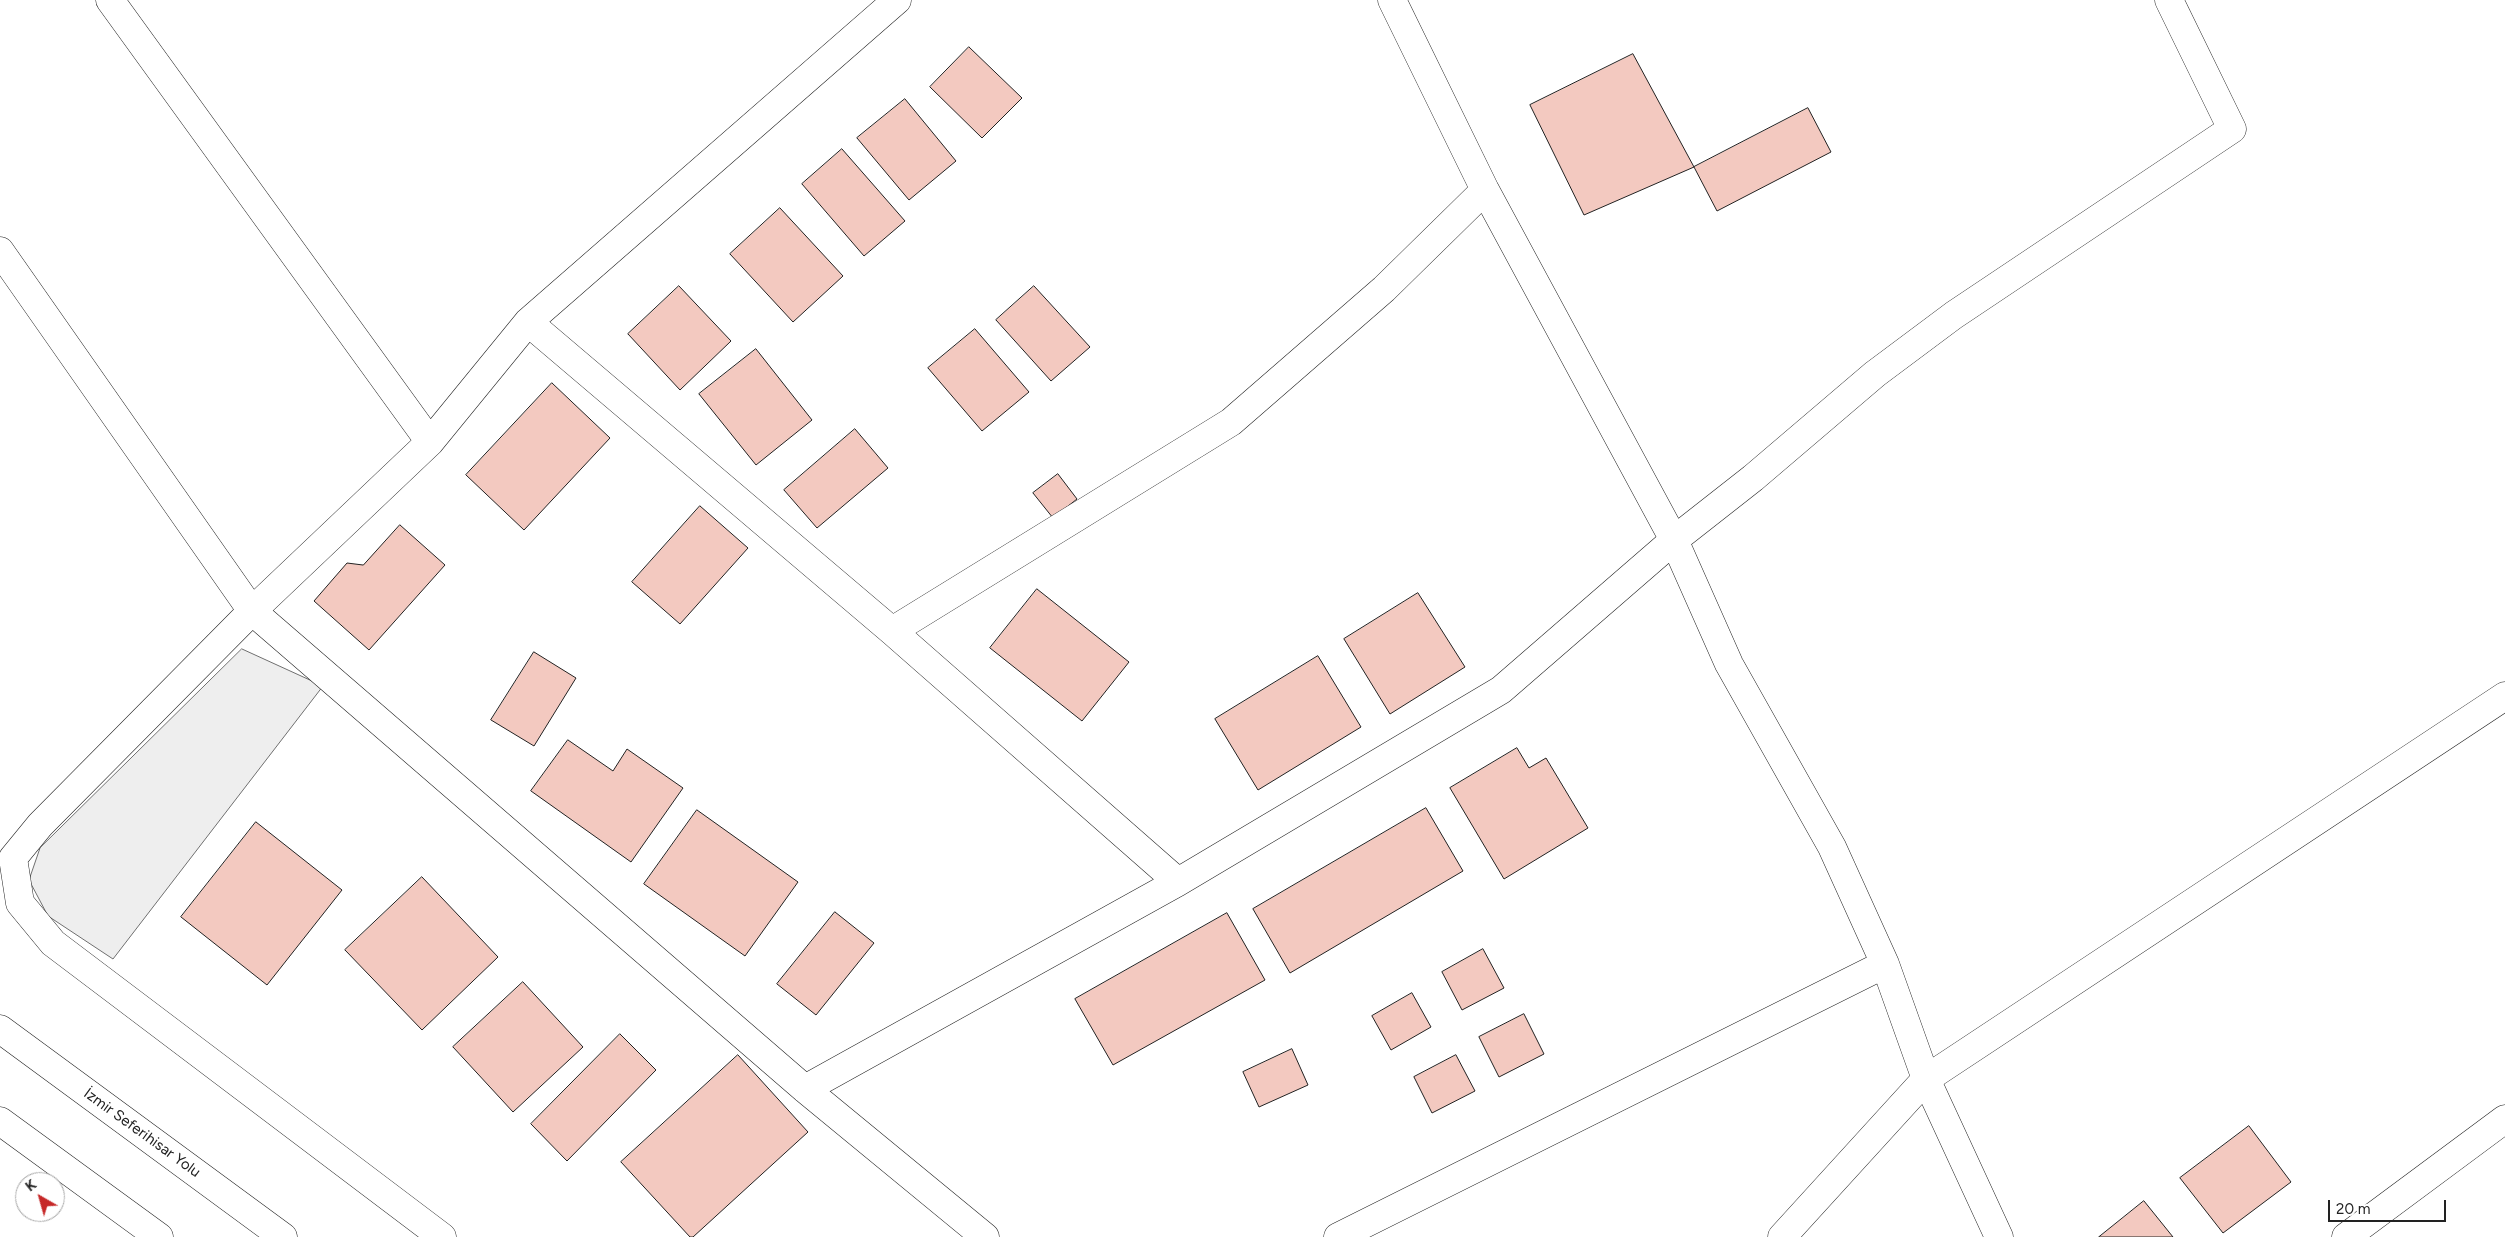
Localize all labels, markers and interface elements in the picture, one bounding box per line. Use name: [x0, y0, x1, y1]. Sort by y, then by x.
street label: İzmir Seferihisar Yolu: [80, 1085, 204, 1181]
north arrow: [15, 1172, 65, 1222]
text: K: [22, 1176, 40, 1195]
scale bar: [2330, 1190, 2448, 1222]
text: 20 m: [2336, 1200, 2370, 1218]

